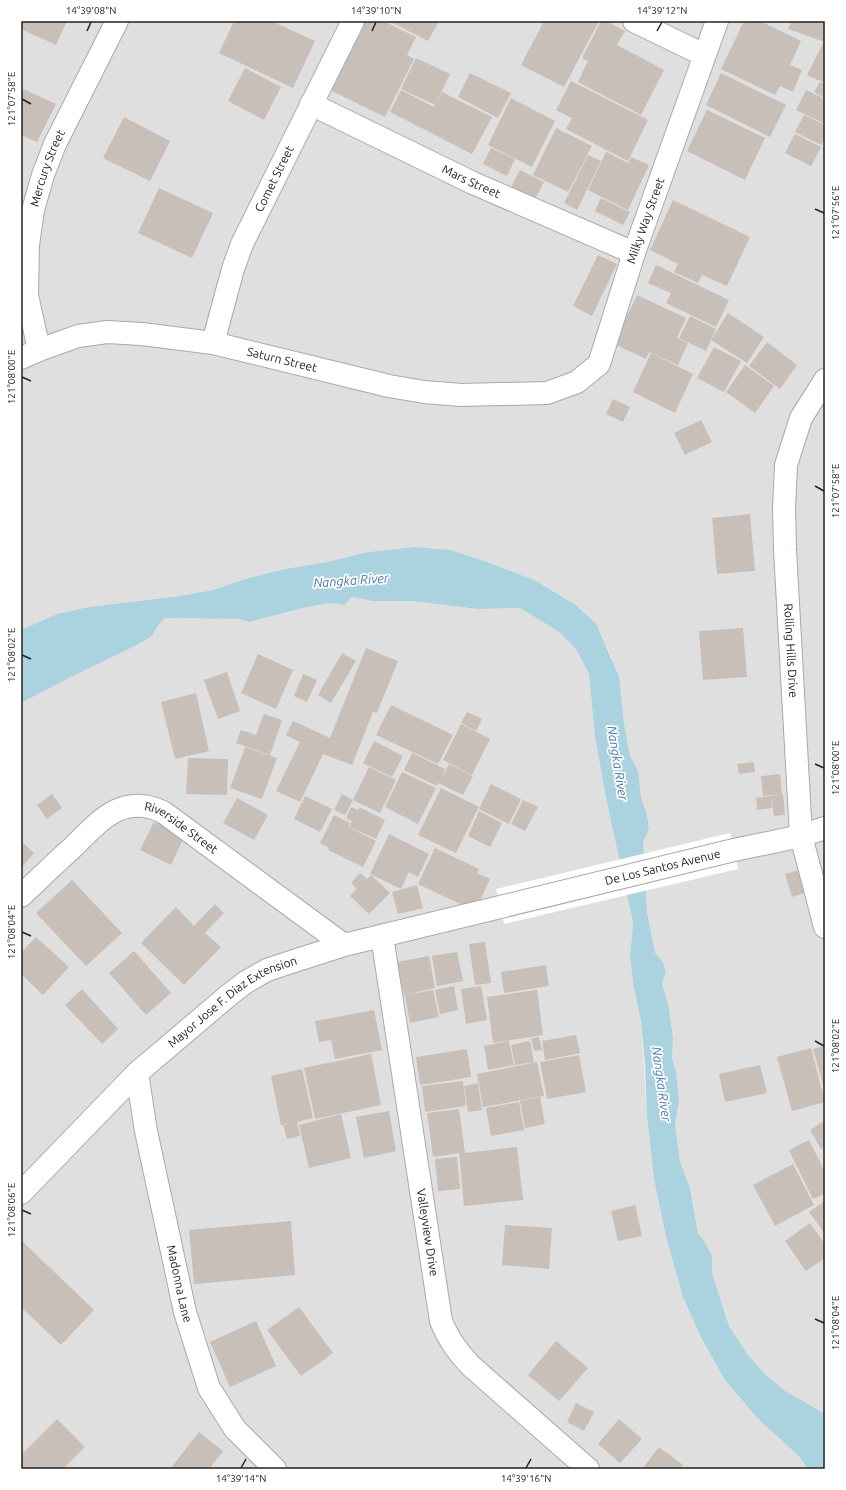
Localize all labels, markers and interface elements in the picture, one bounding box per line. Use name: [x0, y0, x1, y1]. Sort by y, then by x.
text: 14°39'08"N: [66, 5, 116, 16]
text: 14°39'10"N: [351, 5, 401, 16]
text: 14°39'12"N: [637, 5, 687, 16]
text: 121°07'58"E: [6, 71, 17, 126]
street label: Mercury Street: [27, 127, 67, 208]
street label: Comet Street: [252, 143, 296, 214]
street label: Mars Street: [440, 162, 503, 200]
street label: Milky Way Street: [624, 176, 667, 265]
text: 121°07'56"E: [830, 185, 841, 240]
street label: Saturn Street: [246, 345, 319, 374]
text: 121°08'00"E: [6, 349, 17, 404]
text: 121°07'58"E: [830, 463, 841, 518]
water label: Nangka River: [313, 570, 390, 590]
street label: Rolling Hills Drive: [782, 603, 800, 698]
text: 121°08'02"E: [6, 627, 17, 682]
water label: Nangka River: [605, 725, 631, 802]
text: 121°08'00"E: [830, 740, 841, 795]
street label: Riverside Street: [143, 799, 221, 856]
street label: De Los Santos Avenue: [603, 847, 722, 887]
text: 121°08'04"E: [6, 904, 17, 959]
street label: Mayor Jose F. Diaz Extension: [165, 954, 298, 1050]
text: 121°08'02"E: [830, 1018, 841, 1073]
water label: Nangka River: [650, 1046, 674, 1123]
text: 121°08'06"E: [6, 1182, 17, 1237]
street label: Valleyview Drive: [415, 1188, 441, 1277]
street label: Madonna Lane: [165, 1244, 195, 1324]
text: 121°08'04"E: [830, 1295, 841, 1350]
text: 14°39'14"N: [216, 1473, 266, 1484]
text: 14°39'16"N: [501, 1473, 551, 1484]

